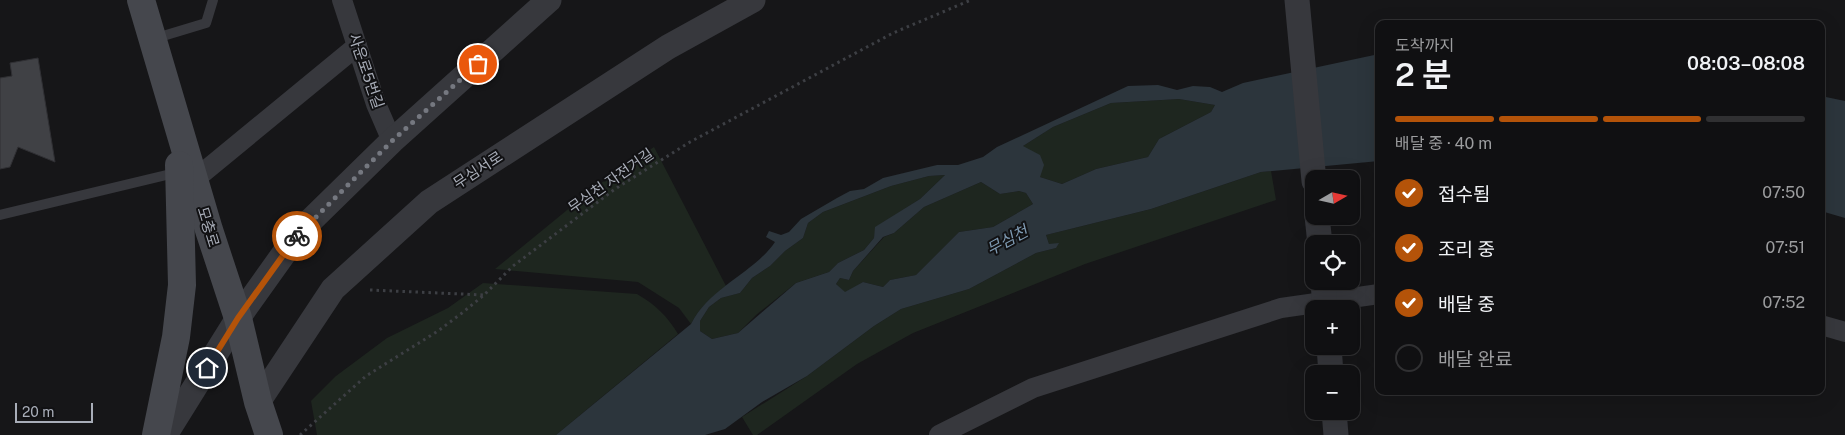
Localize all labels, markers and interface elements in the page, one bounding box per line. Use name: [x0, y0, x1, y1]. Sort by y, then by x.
street label: 사운로5번길: [346, 31, 387, 111]
text: 도착까지: [1395, 36, 1454, 55]
pin: [457, 43, 499, 85]
icon: bag: [464, 50, 492, 78]
text: 08:03–08:08: [1687, 52, 1805, 74]
text: 2 분: [1395, 56, 1452, 93]
text: 배달 중 · 40 m: [1395, 134, 1492, 153]
street label: 무심천 자전거길: [565, 145, 657, 216]
street label: 무심서로: [450, 147, 506, 192]
north arrow: [1305, 170, 1360, 225]
map controls: [1305, 170, 1360, 420]
icon: check: [1395, 179, 1423, 207]
text: 접수됨: [1438, 183, 1490, 205]
text: 07:50: [1762, 183, 1805, 202]
street label: 모충로: [194, 205, 223, 249]
courier: [272, 211, 322, 261]
water label: 무심천: [983, 221, 1033, 259]
icon: bike: [283, 222, 311, 250]
icon: check: [1395, 234, 1423, 262]
button: locate: [1305, 235, 1360, 290]
text: 조리 중: [1438, 238, 1495, 260]
text: 07:51: [1766, 238, 1805, 257]
icon: check: [1395, 289, 1423, 317]
text: 배달 중: [1438, 293, 1495, 315]
text: 07:52: [1763, 293, 1805, 312]
button: +: [1305, 300, 1360, 355]
pin: [186, 347, 228, 389]
text: 배달 완료: [1438, 348, 1513, 370]
icon: home: [193, 354, 221, 382]
button: −: [1305, 365, 1360, 420]
scale bar: [15, 400, 92, 423]
text: 20 m: [22, 404, 54, 420]

